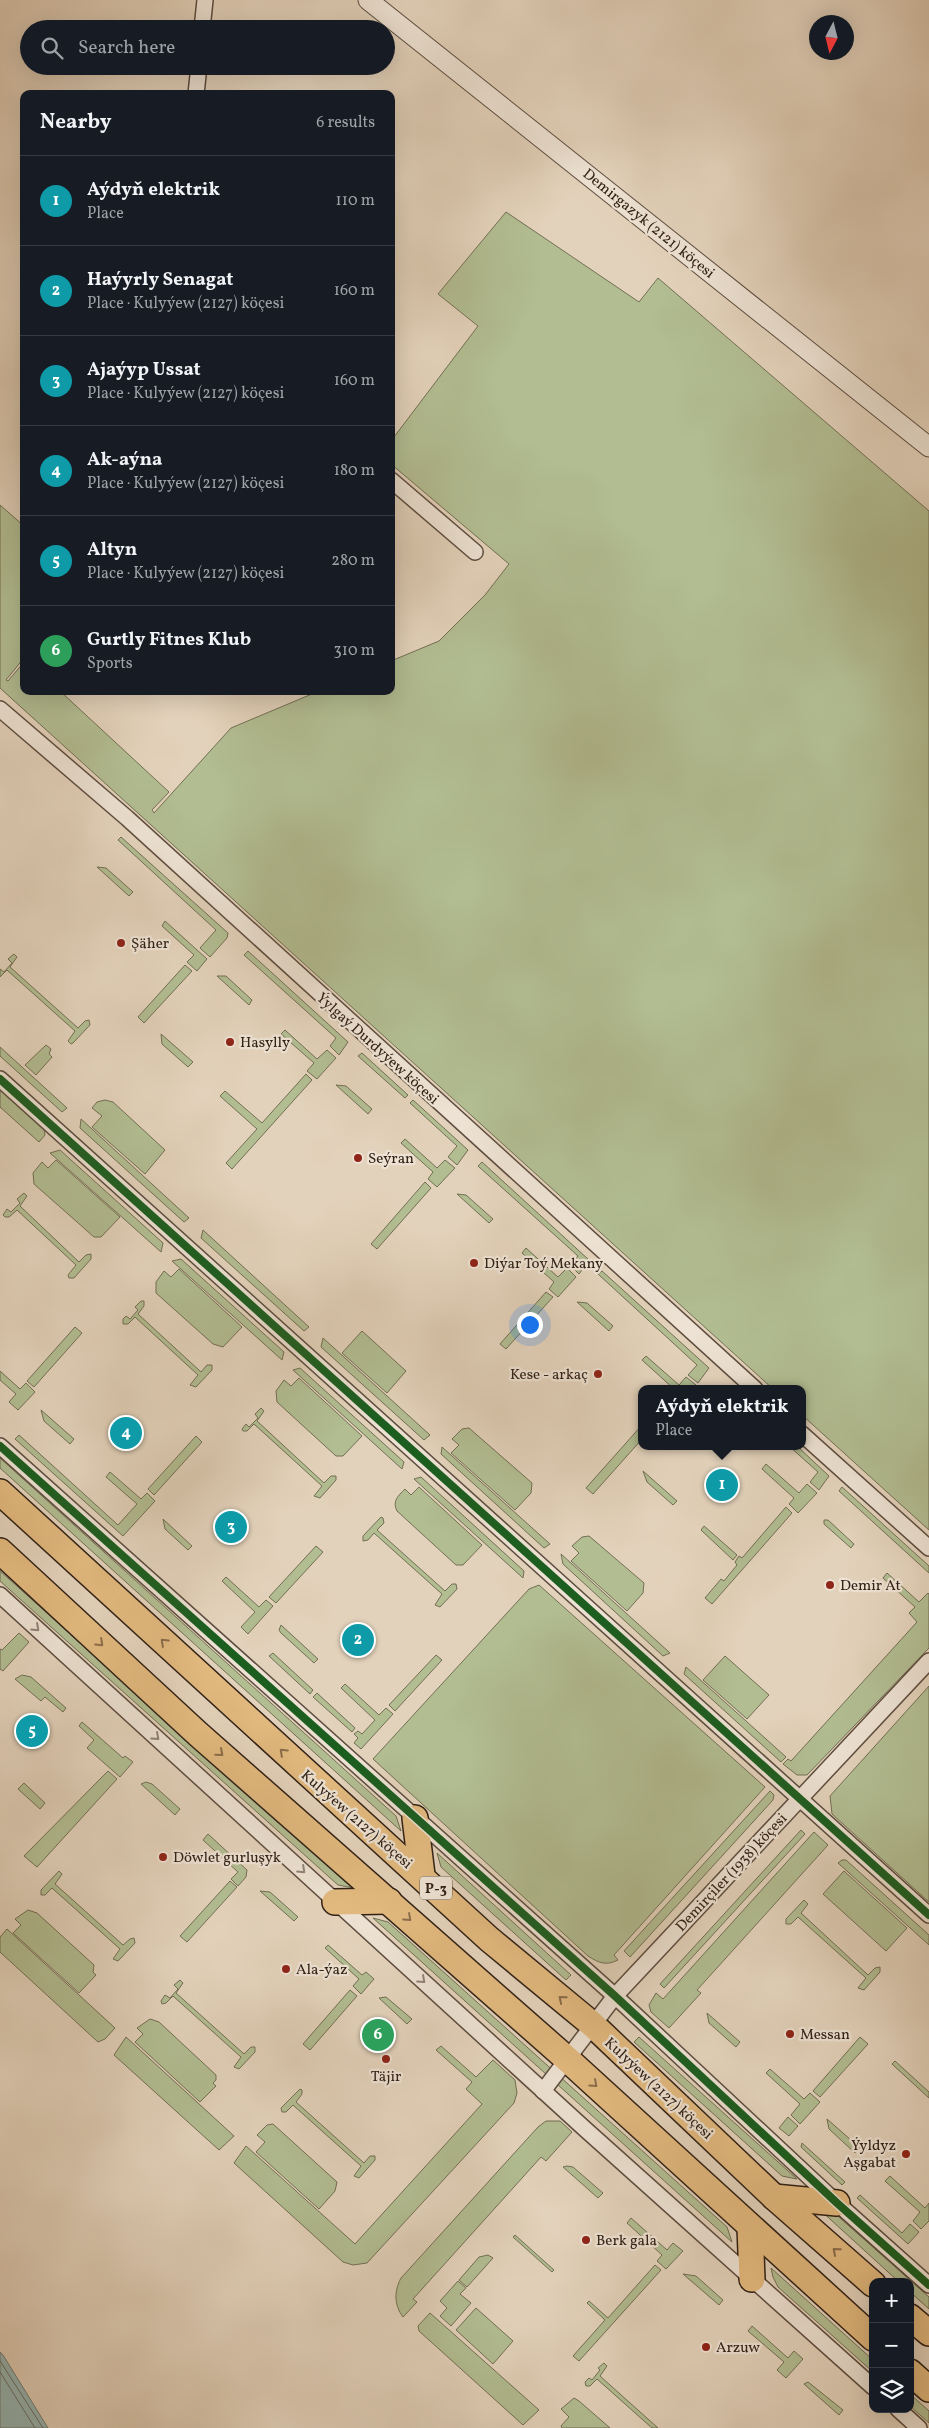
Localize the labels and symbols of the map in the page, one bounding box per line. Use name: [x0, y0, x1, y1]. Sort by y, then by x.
north arrow: [809, 15, 854, 60]
street label: Demirgazyk (2121) köçesi: [578, 164, 718, 284]
place label: Şäher: [131, 934, 169, 955]
marker: Şäher: [115, 937, 127, 949]
street label: Ýylgaý Durdyýew köçesi: [311, 988, 443, 1110]
place label: Hasylly: [240, 1033, 290, 1054]
marker: Hasylly: [224, 1036, 236, 1048]
place label: Seýran: [368, 1149, 414, 1170]
marker: Seýran: [352, 1152, 364, 1164]
place label: Diýar Toý Mekany: [484, 1254, 603, 1275]
marker: Diýar Toý Mekany: [468, 1257, 480, 1269]
your location: [517, 1312, 543, 1338]
place label: Kese - arkaç: [510, 1365, 588, 1386]
marker: Kese - arkaç: [592, 1368, 604, 1380]
pin: 4: [110, 1414, 142, 1452]
pin: 1: [706, 1466, 738, 1504]
pin: 3: [215, 1508, 247, 1546]
place label: Demir At: [840, 1576, 901, 1597]
marker: Demir At: [824, 1579, 836, 1591]
pin: 2: [342, 1621, 374, 1659]
one-way arrow: [30, 1622, 39, 1631]
one-way arrow: [95, 1637, 104, 1646]
one-way arrow: [160, 1639, 169, 1648]
pin: 5: [16, 1712, 48, 1750]
one-way arrow: [150, 1731, 159, 1740]
one-way arrow: [215, 1747, 224, 1756]
one-way arrow: [280, 1749, 289, 1758]
street label: Kulyýew (2127) köçesi: [296, 1766, 416, 1874]
street label: Demirçiler (1938) köçesi: [671, 1809, 793, 1937]
place label: Döwlet gurluşyk: [173, 1848, 281, 1869]
marker: Döwlet gurluşyk: [157, 1851, 169, 1863]
one-way arrow: [296, 1864, 305, 1873]
road number: P-3: [420, 1876, 452, 1900]
one-way arrow: [403, 1912, 412, 1921]
place label: Ala-ýaz: [296, 1960, 347, 1981]
marker: Ala-ýaz: [280, 1963, 292, 1975]
one-way arrow: [416, 1974, 425, 1983]
one-way arrow: [559, 1997, 568, 2005]
pin: 6: [362, 2016, 394, 2054]
place label: Messan: [800, 2025, 850, 2046]
marker: Messan: [784, 2028, 796, 2040]
street label: Kulyýew (2127) köçesi: [599, 2033, 717, 2145]
marker: Täjir: [380, 2053, 392, 2065]
place label: Täjir: [371, 2067, 401, 2088]
one-way arrow: [589, 2078, 598, 2087]
place label: Ýyldyz Aşgabat: [843, 2136, 896, 2174]
marker: Ýyldyz Aşgabat: [900, 2148, 912, 2160]
place label: Berk gala: [596, 2231, 657, 2252]
marker: Berk gala: [580, 2234, 592, 2246]
one-way arrow: [833, 2248, 842, 2257]
place label: Arzuw: [716, 2338, 760, 2359]
marker: Arzuw: [700, 2341, 712, 2353]

